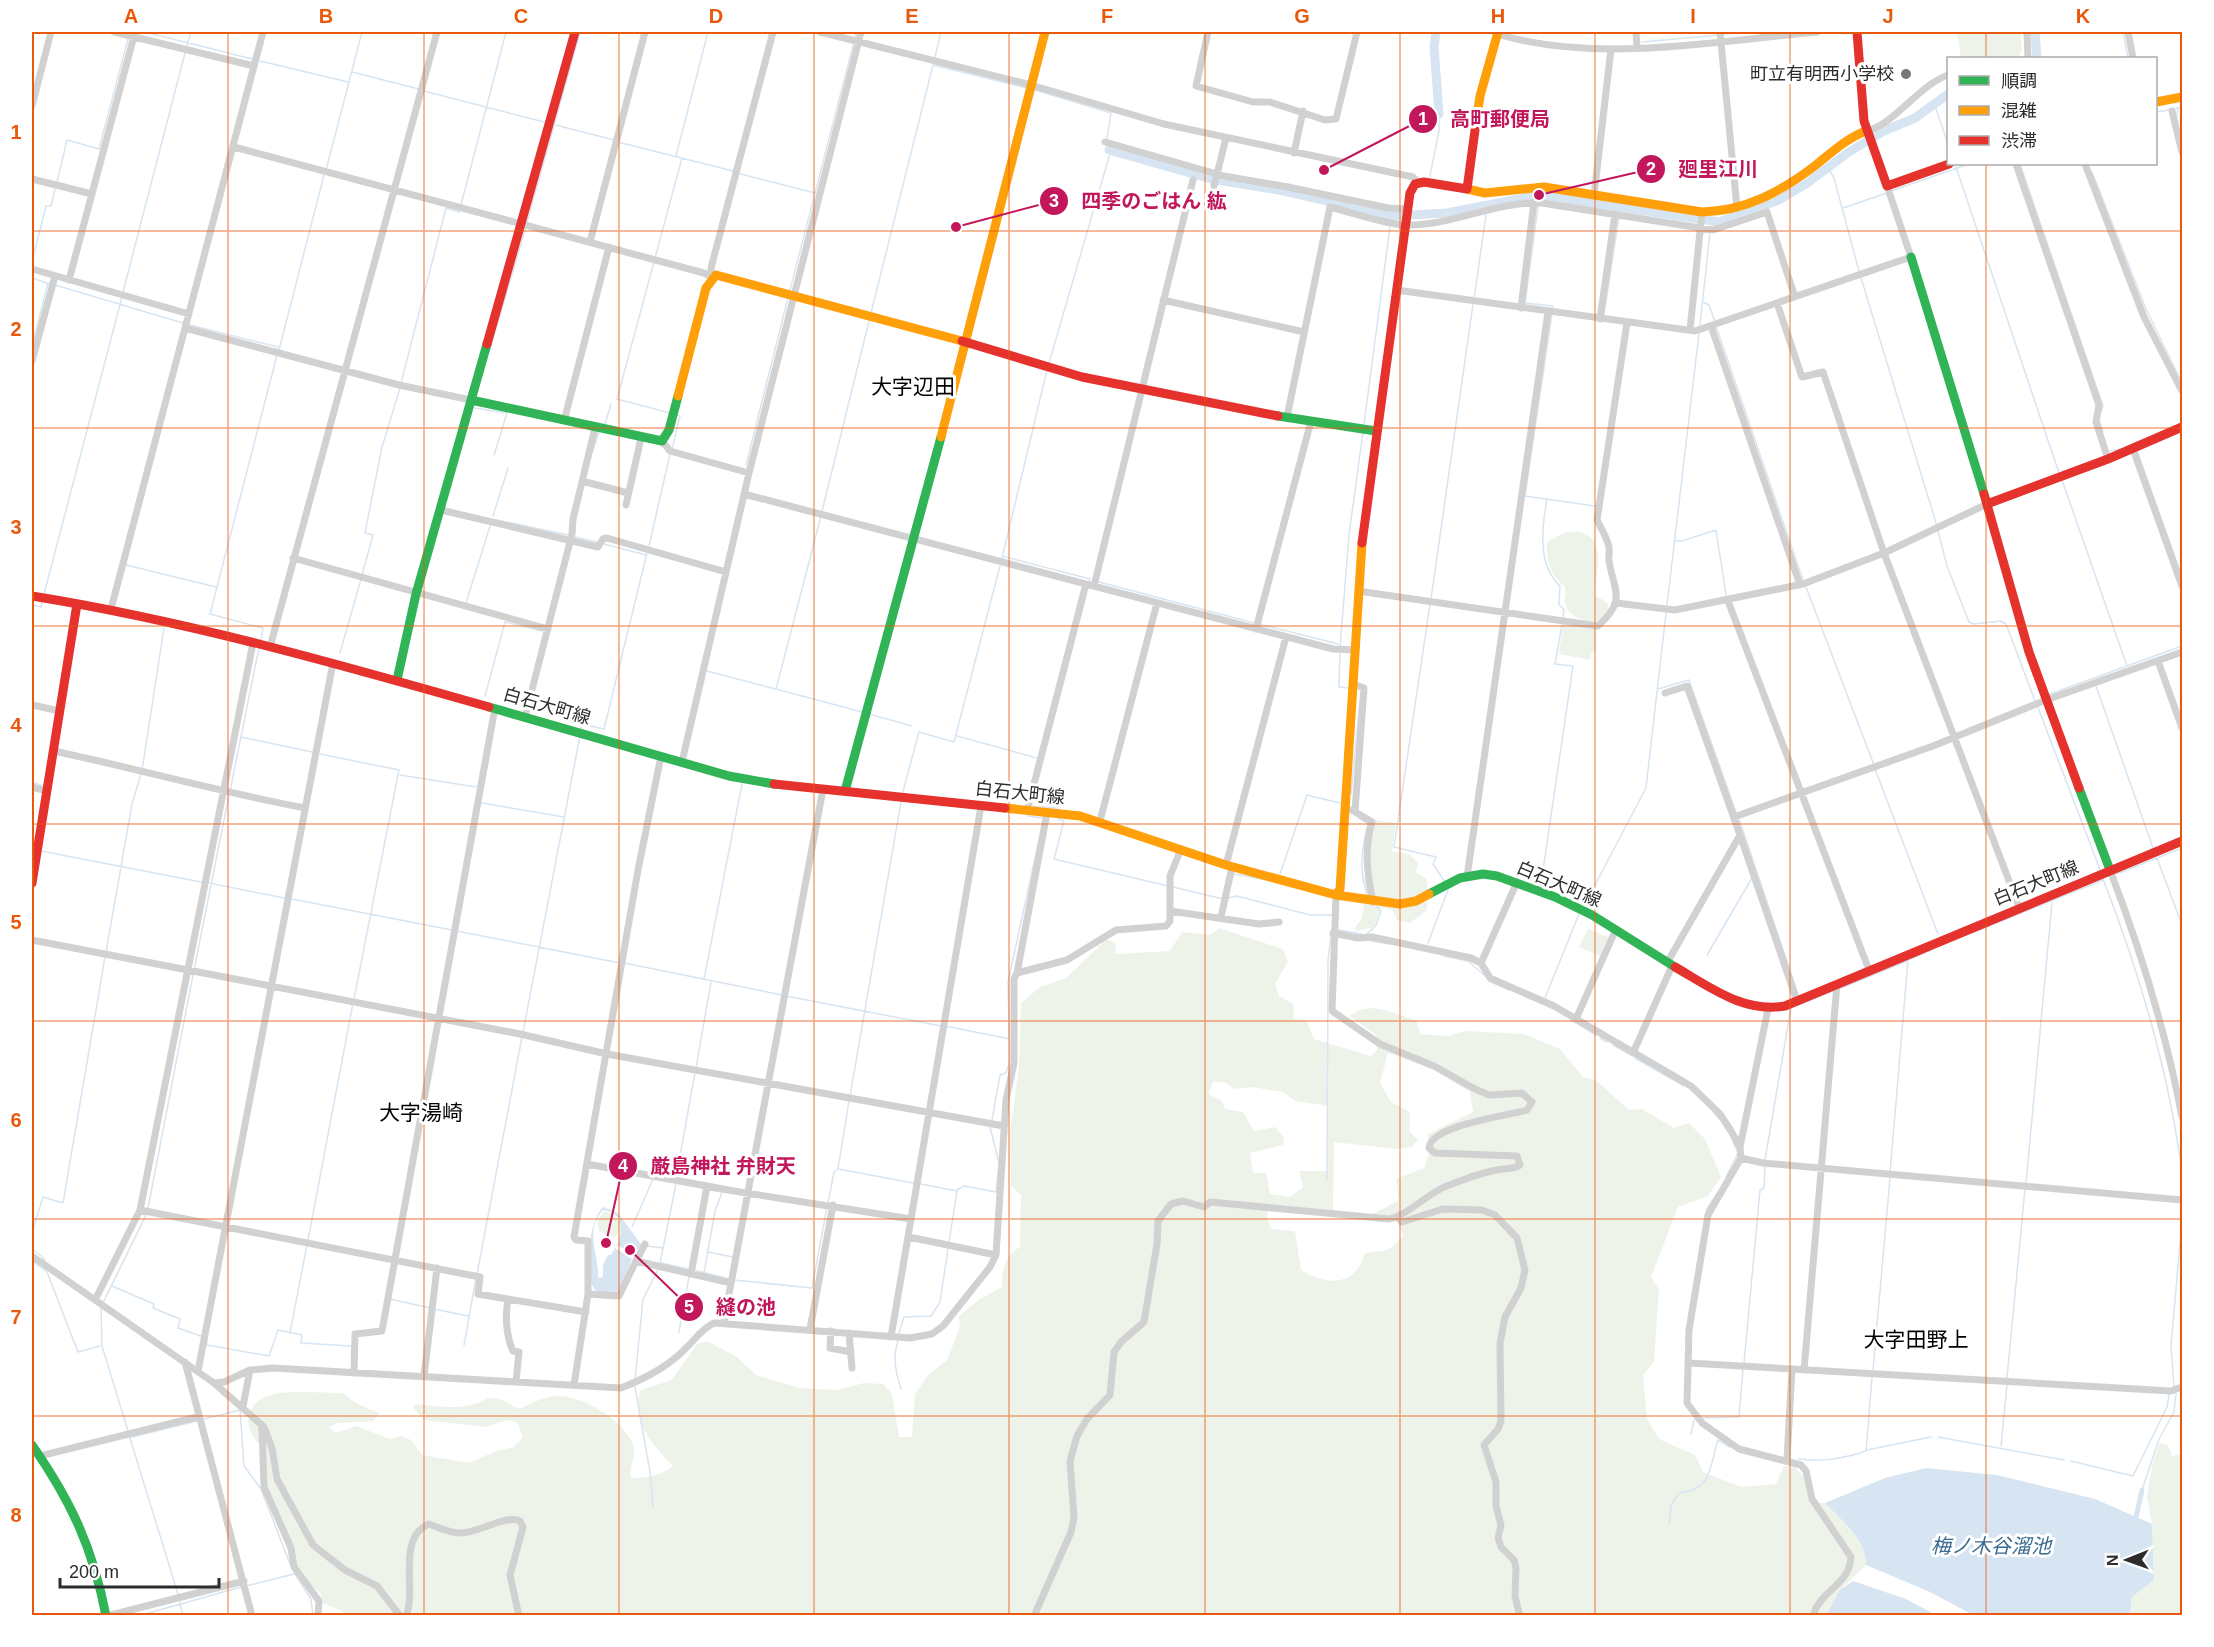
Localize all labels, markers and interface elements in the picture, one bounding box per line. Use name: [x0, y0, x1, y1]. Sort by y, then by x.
text: A: [124, 5, 138, 27]
text: B: [319, 5, 333, 27]
text: C: [514, 5, 528, 27]
text: D: [709, 5, 723, 27]
text: E: [905, 5, 919, 27]
text: F: [1101, 5, 1113, 27]
text: G: [1294, 5, 1310, 27]
text: H: [1491, 5, 1505, 27]
text: I: [1690, 5, 1696, 27]
text: J: [1882, 5, 1894, 27]
text: K: [2076, 5, 2091, 27]
legend: [1947, 57, 2157, 165]
place label: 町立有明西小学校: [1750, 64, 1894, 84]
marker: 町立有明西小学校: [1899, 67, 1913, 81]
text: 順調: [2001, 71, 2037, 91]
callout: 高町郵便局: [1408, 100, 1562, 138]
text: 混雑: [2001, 101, 2037, 121]
text: 高町郵便局: [1450, 108, 1550, 130]
text: 1: [1418, 109, 1428, 129]
text: 1: [10, 121, 22, 143]
text: 渋滞: [2001, 131, 2037, 151]
callout: 廻里江川: [1636, 150, 1770, 188]
text: 廻里江川: [1678, 158, 1758, 180]
text: 2: [1646, 159, 1656, 179]
callout: 四季のごはん 紘: [1039, 182, 1239, 220]
text: 四季のごはん 紘: [1081, 190, 1227, 212]
text: 3: [1049, 191, 1059, 211]
text: 2: [10, 318, 22, 340]
district label: 大字辺田: [871, 375, 955, 398]
text: 3: [10, 516, 22, 538]
street label: 白石大町線: [501, 684, 593, 728]
text: 4: [10, 714, 22, 736]
street label: 白石大町線: [974, 778, 1066, 808]
street label: 白石大町線: [1514, 857, 1604, 911]
street label: 白石大町線: [1991, 857, 2081, 909]
text: 5: [10, 911, 22, 933]
district label: 大字湯崎: [379, 1101, 463, 1124]
text: 6: [10, 1109, 22, 1131]
callout: 厳島神社 弁財天: [608, 1147, 808, 1185]
text: 厳島神社 弁財天: [650, 1155, 796, 1177]
text: 4: [618, 1156, 628, 1176]
callout: 縫の池: [674, 1288, 788, 1326]
text: 縫の池: [716, 1296, 776, 1318]
text: 5: [684, 1297, 694, 1317]
text: 7: [10, 1306, 22, 1328]
district label: 大字田野上: [1864, 1328, 1969, 1351]
text: 8: [10, 1504, 22, 1526]
north arrow: [2097, 1530, 2157, 1590]
water label: 梅ノ木谷溜池: [1931, 1535, 2053, 1557]
scale bar: [60, 1551, 219, 1589]
text: N: [2104, 1554, 2121, 1566]
text: 200 m: [69, 1562, 119, 1582]

